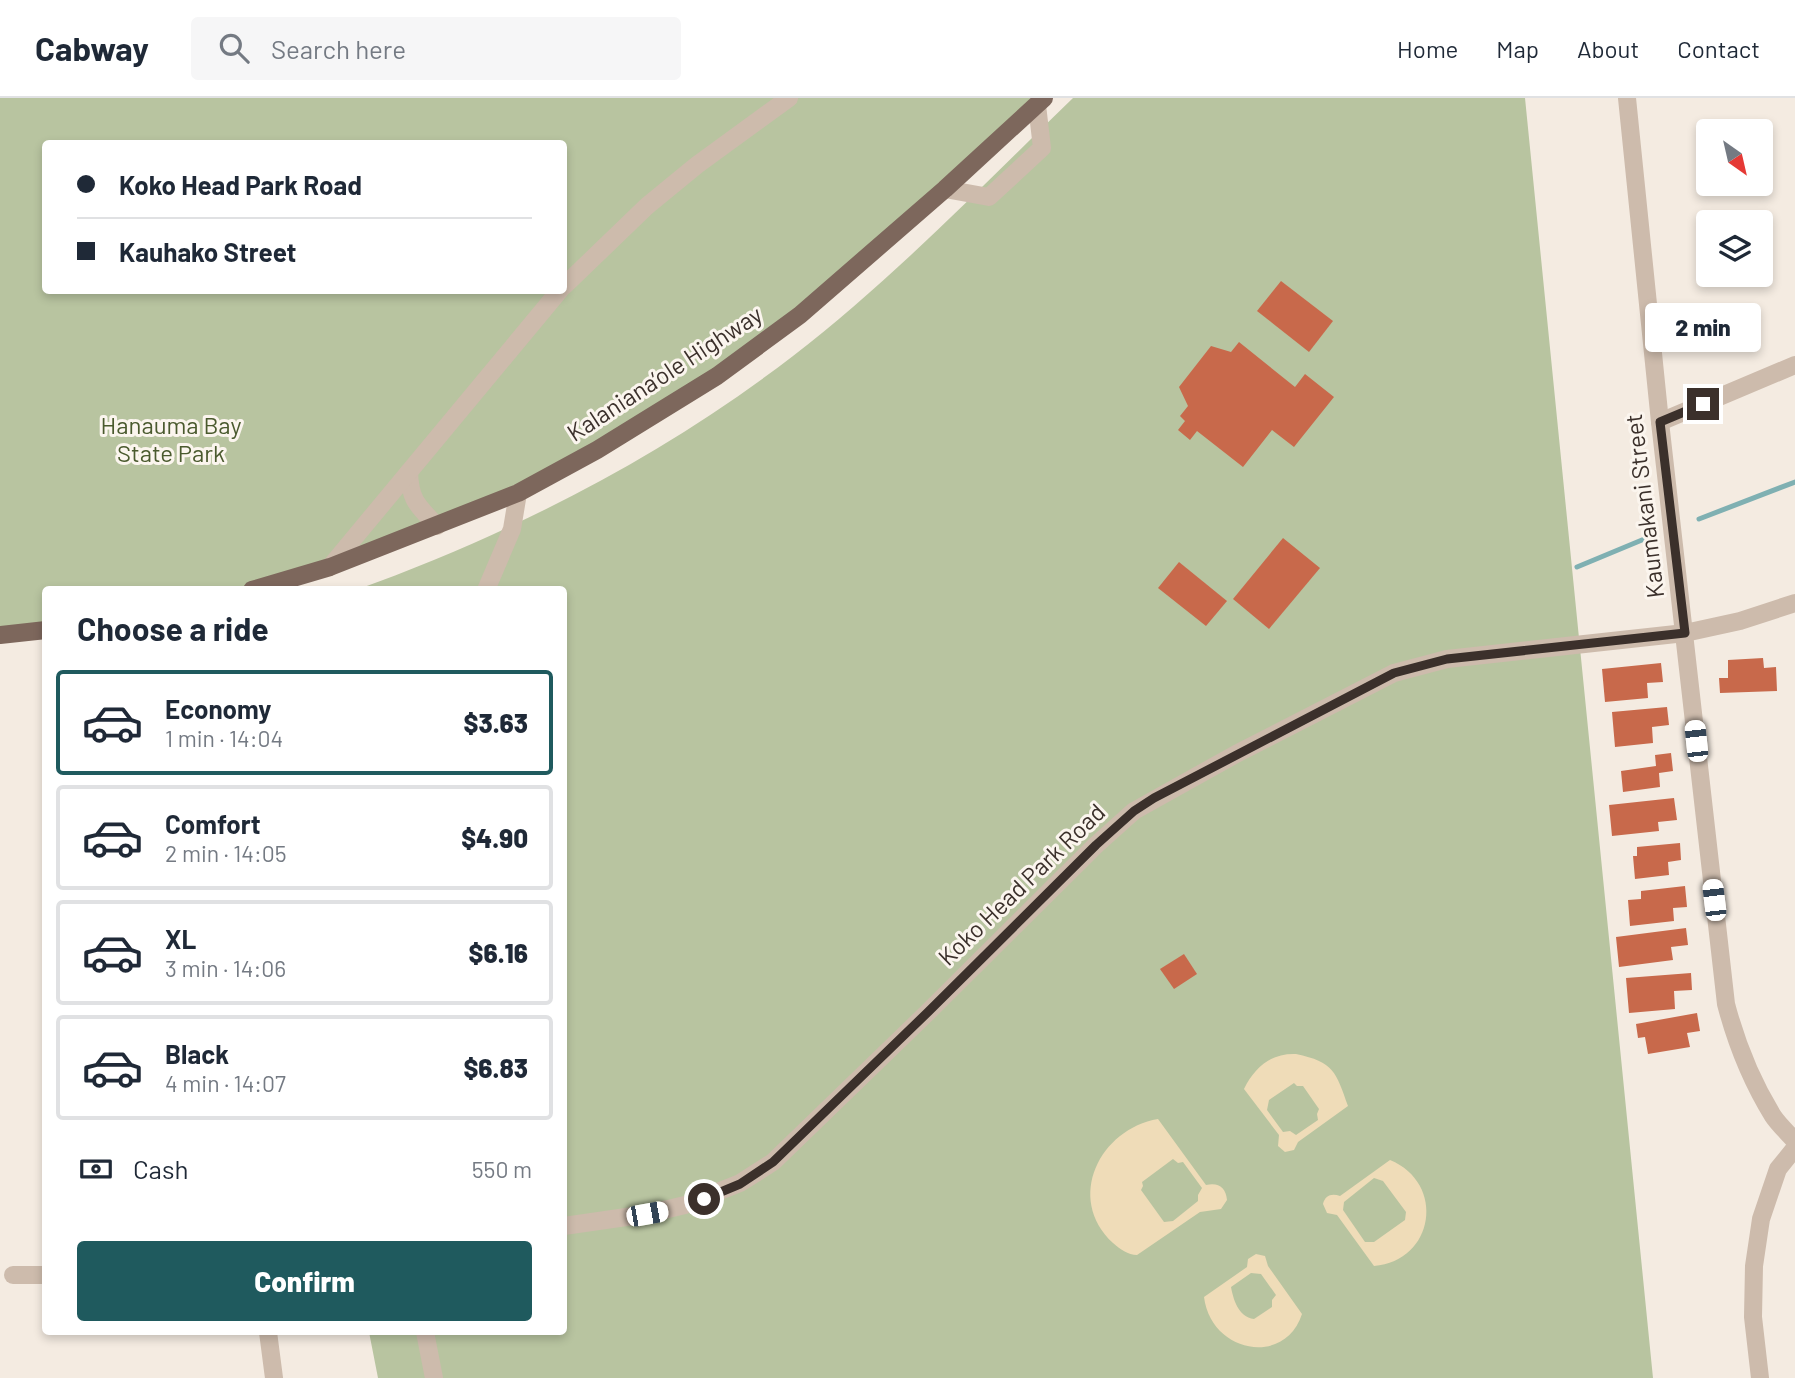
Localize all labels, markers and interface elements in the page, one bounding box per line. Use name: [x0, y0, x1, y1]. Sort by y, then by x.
search box: [191, 17, 681, 80]
text: Cabway: [35, 28, 149, 68]
icon: search: [215, 29, 253, 67]
text: Search here: [271, 33, 406, 64]
text: Home: [1397, 34, 1458, 63]
text: Map: [1496, 34, 1539, 63]
text: About: [1577, 34, 1639, 63]
text: Contact: [1677, 34, 1760, 63]
north arrow: [1696, 119, 1773, 196]
map controls: [1696, 119, 1773, 287]
text: Koko Head Park Road: [119, 169, 362, 200]
button: layers: [1696, 210, 1773, 287]
text: Kauhako Street: [119, 236, 296, 267]
street label: Kalaniana’ole Highway: [561, 299, 767, 447]
callout: 2 min: [1645, 302, 1761, 352]
text: 2 min: [1675, 313, 1731, 341]
route end: [1687, 388, 1719, 420]
park label: Hanauma Bay State Park: [100, 410, 242, 467]
street label: Kaumakani Street: [1618, 412, 1669, 600]
text: Choose a ride: [77, 609, 269, 647]
icon: car: [81, 691, 144, 754]
text: Economy: [165, 693, 271, 724]
text: $3.63: [463, 707, 528, 738]
car: [1684, 719, 1709, 763]
text: 1 min · 14:04: [165, 724, 283, 752]
street label: Koko Head Park Road: [932, 797, 1110, 971]
icon: car: [81, 806, 144, 869]
text: Comfort: [165, 808, 261, 839]
text: $4.90: [461, 822, 528, 853]
text: 2 min · 14:05: [165, 839, 287, 867]
car: [1702, 878, 1727, 922]
icon: car: [81, 921, 144, 984]
text: XL: [165, 923, 196, 954]
text: $6.16: [469, 937, 528, 968]
text: 3 min · 14:06: [165, 954, 286, 982]
icon: car: [81, 1036, 144, 1099]
text: Black: [165, 1038, 229, 1069]
text: $6.83: [463, 1052, 528, 1083]
text: 4 min · 14:07: [165, 1069, 286, 1097]
icon: cash: [77, 1150, 115, 1188]
text: Cash: [133, 1153, 188, 1184]
text: 550 m: [472, 1155, 532, 1183]
route start: [688, 1183, 720, 1215]
car: [625, 1200, 670, 1228]
button: Confirm: [77, 1241, 532, 1321]

